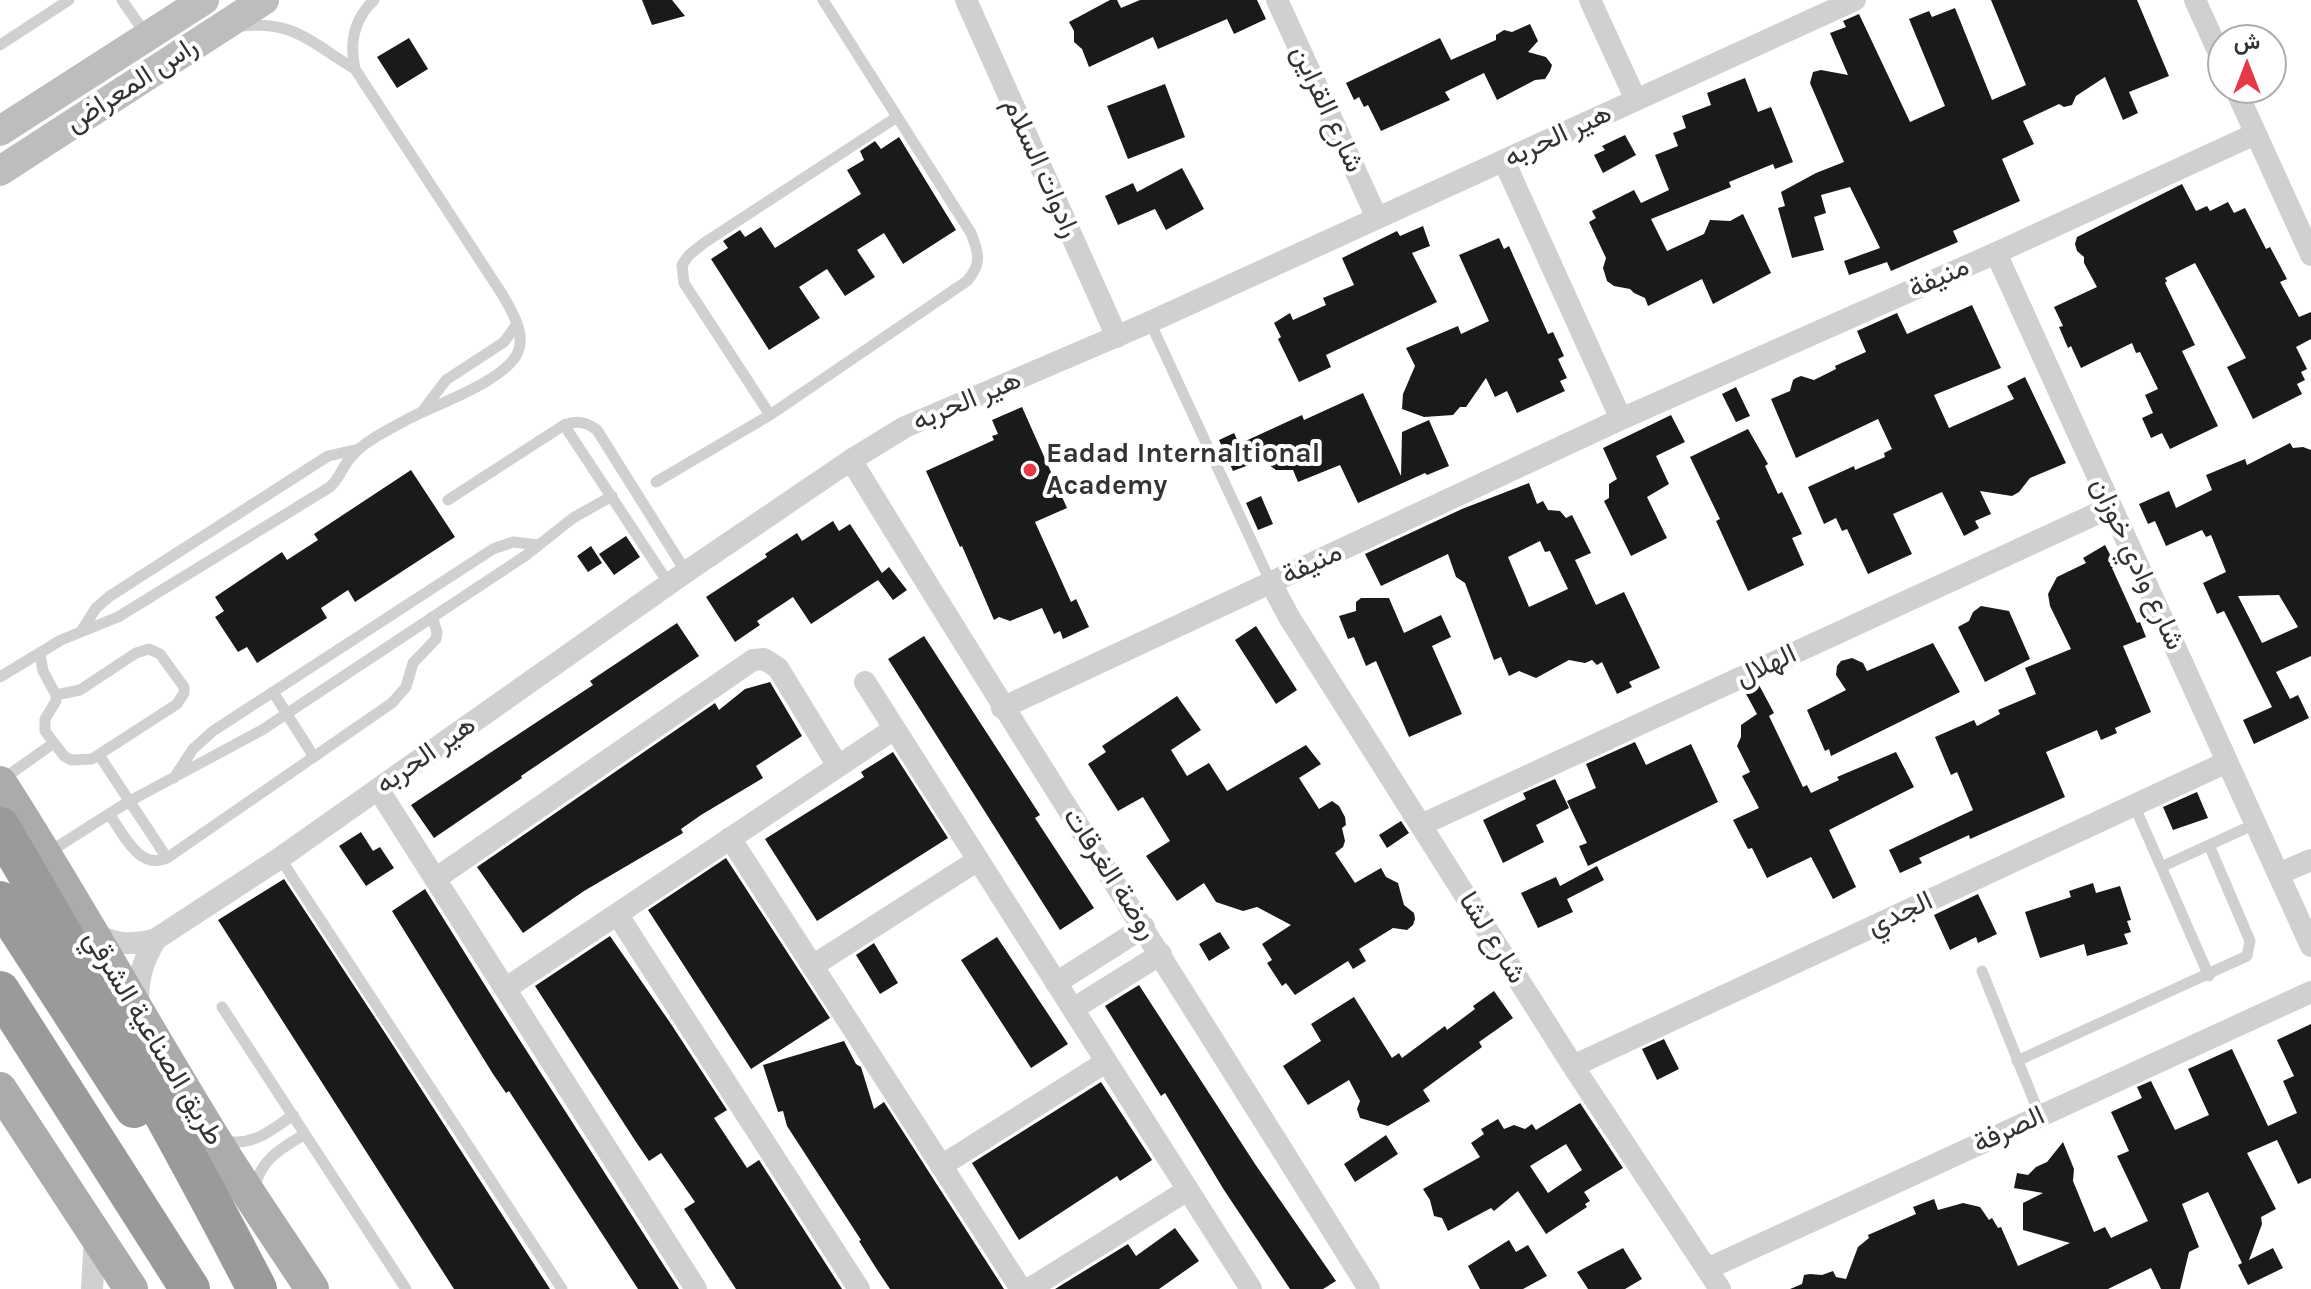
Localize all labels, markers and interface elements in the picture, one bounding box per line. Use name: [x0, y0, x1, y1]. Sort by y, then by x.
north arrow: [2207, 24, 2287, 104]
text: ش: [2234, 29, 2260, 55]
street label: راس المعراض: [60, 30, 204, 140]
street label: شارع القراين: [1283, 40, 1371, 178]
street label: رادوات السلام: [995, 93, 1087, 243]
street label: هير الحربه: [1499, 97, 1617, 175]
street label: منيفة: [1903, 250, 1975, 306]
street label: هير الحربه: [908, 363, 1026, 439]
place label: Eadad Internaltional Academy: [1046, 437, 1320, 503]
marker: Eadad Internaltional Academy: [1021, 461, 1039, 479]
street label: شارع وادي خوزان: [2082, 473, 2192, 655]
street label: منيفة: [1276, 535, 1348, 593]
street label: الهلال: [1730, 637, 1802, 695]
street label: هير الحربه: [369, 708, 483, 802]
street label: روضة الغرقات: [1055, 802, 1165, 946]
street label: الجدي: [1862, 884, 1938, 944]
street label: شارع لشا: [1451, 886, 1533, 990]
street label: طريق الصناعية الشرقي: [75, 924, 231, 1152]
street label: الصرفة: [1968, 1099, 2050, 1161]

